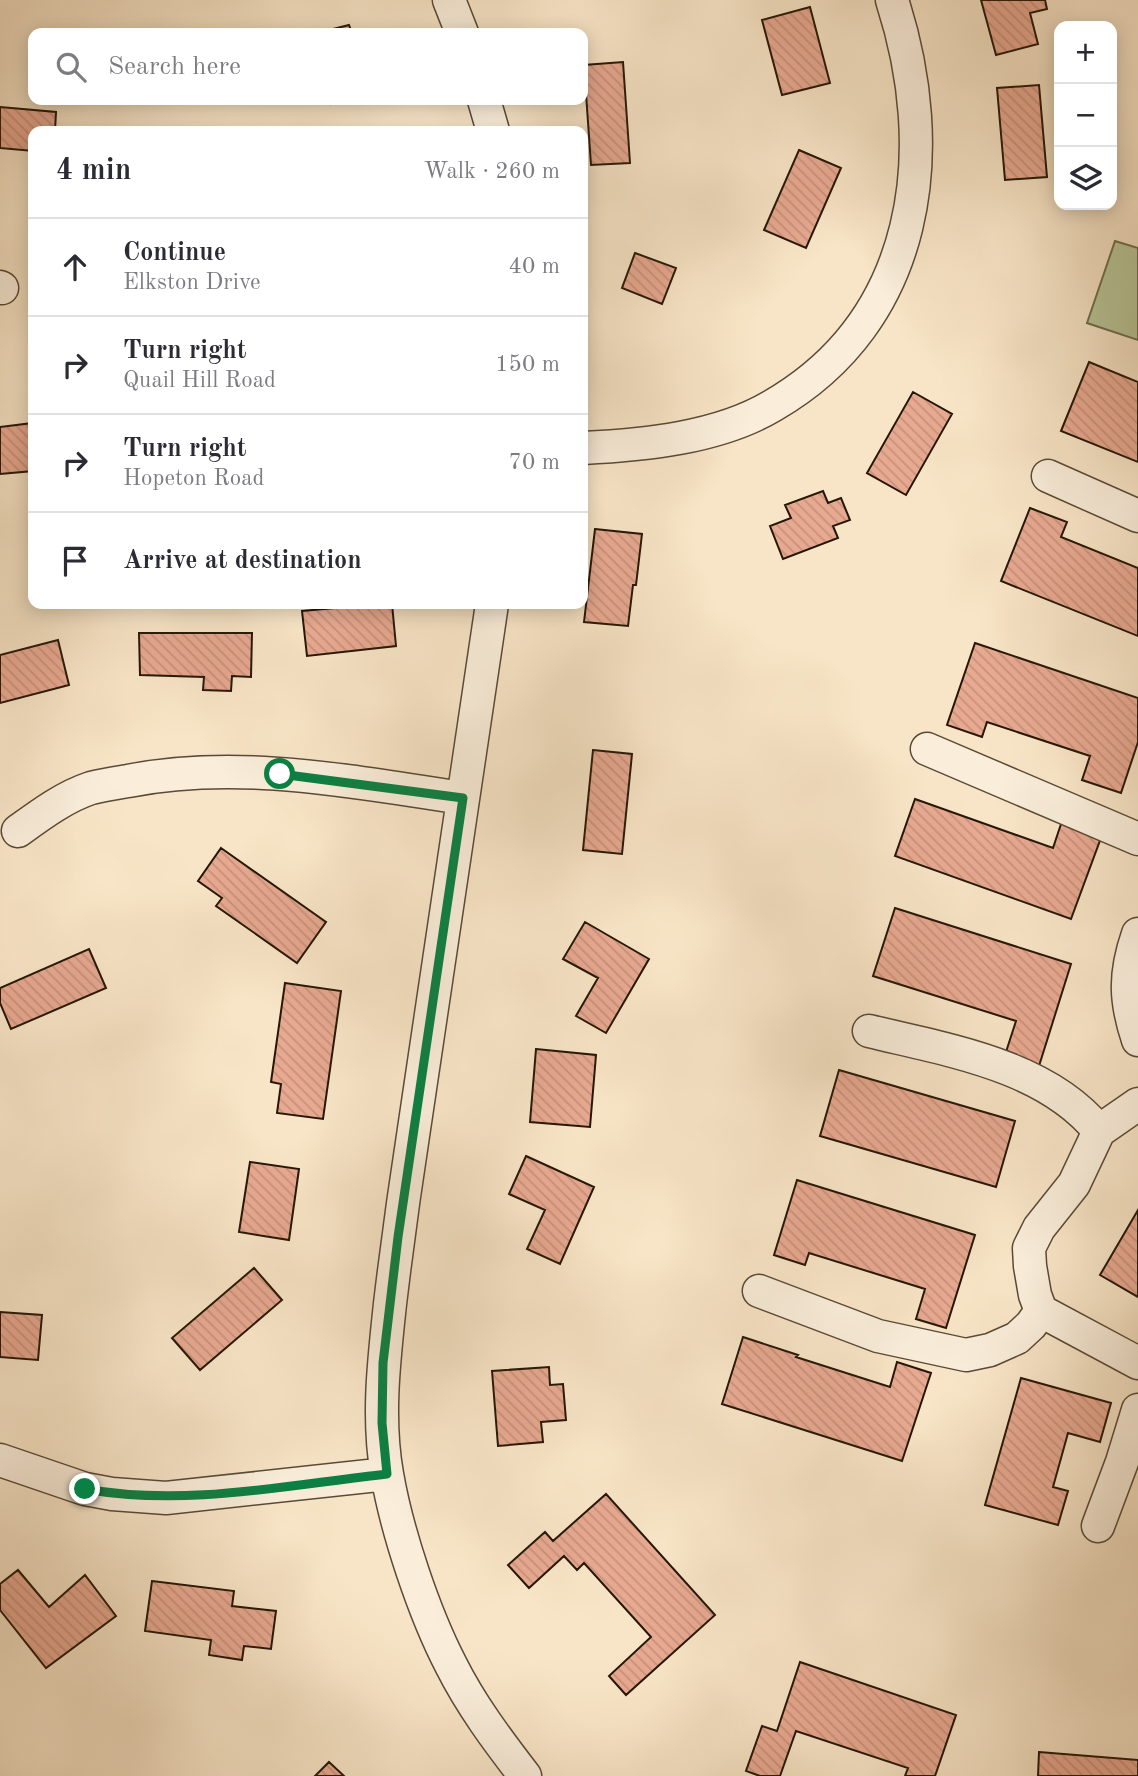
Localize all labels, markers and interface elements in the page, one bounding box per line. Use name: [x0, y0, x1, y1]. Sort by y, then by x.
map controls: [1054, 21, 1117, 210]
button: +: [1054, 21, 1117, 84]
search box: [28, 28, 588, 105]
icon: search: [52, 48, 90, 86]
text: Search here: [108, 54, 241, 80]
button: −: [1054, 84, 1117, 147]
button: layers: [1054, 147, 1117, 210]
text: 4 min: [56, 156, 131, 186]
text: Walk · 260 m: [424, 160, 560, 183]
text: Continue: [123, 240, 226, 266]
icon: ahead: [56, 248, 94, 286]
text: 40 m: [509, 255, 560, 278]
text: Elkston Drive: [123, 271, 261, 294]
text: Turn right: [123, 338, 246, 364]
icon: right: [56, 346, 94, 384]
text: 150 m: [495, 353, 560, 376]
text: Quail Hill Road: [123, 369, 276, 392]
text: Turn right: [123, 436, 246, 462]
icon: right: [56, 444, 94, 482]
text: 70 m: [509, 451, 560, 474]
text: Hopeton Road: [123, 467, 265, 490]
icon: arrive: [56, 542, 94, 580]
text: Arrive at destination: [123, 548, 362, 574]
route start: [264, 758, 295, 789]
route end: [69, 1473, 100, 1504]

